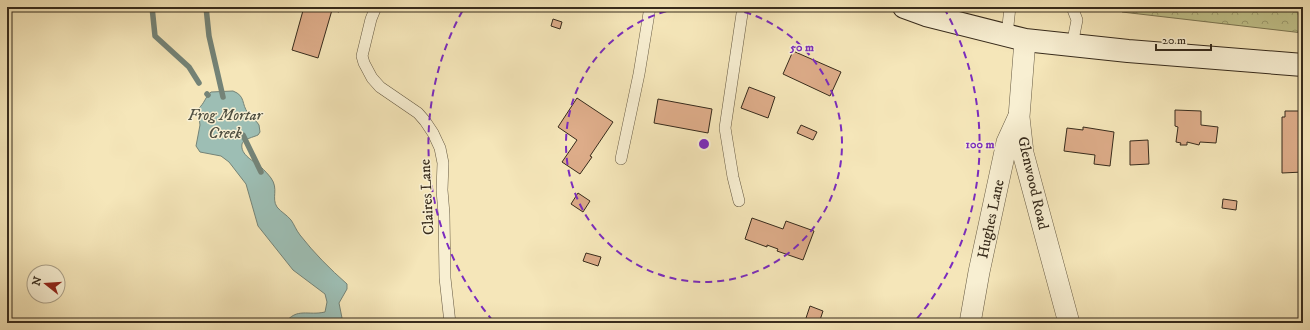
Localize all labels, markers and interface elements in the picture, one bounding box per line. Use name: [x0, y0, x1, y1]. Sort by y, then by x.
scale bar: [1156, 26, 1211, 52]
text: 20 m: [1162, 33, 1186, 48]
text: 50 m: [789, 40, 814, 55]
water label: Frog Mortar Creek: [188, 105, 263, 143]
street label: Glenwood Road: [1013, 135, 1053, 232]
centre of rings: [697, 137, 711, 151]
text: 100 m: [966, 137, 994, 152]
street label: Claires Lane: [416, 159, 438, 235]
street label: Hughes Lane: [973, 178, 1009, 260]
north arrow: [26, 264, 66, 304]
text: N: [29, 275, 45, 288]

